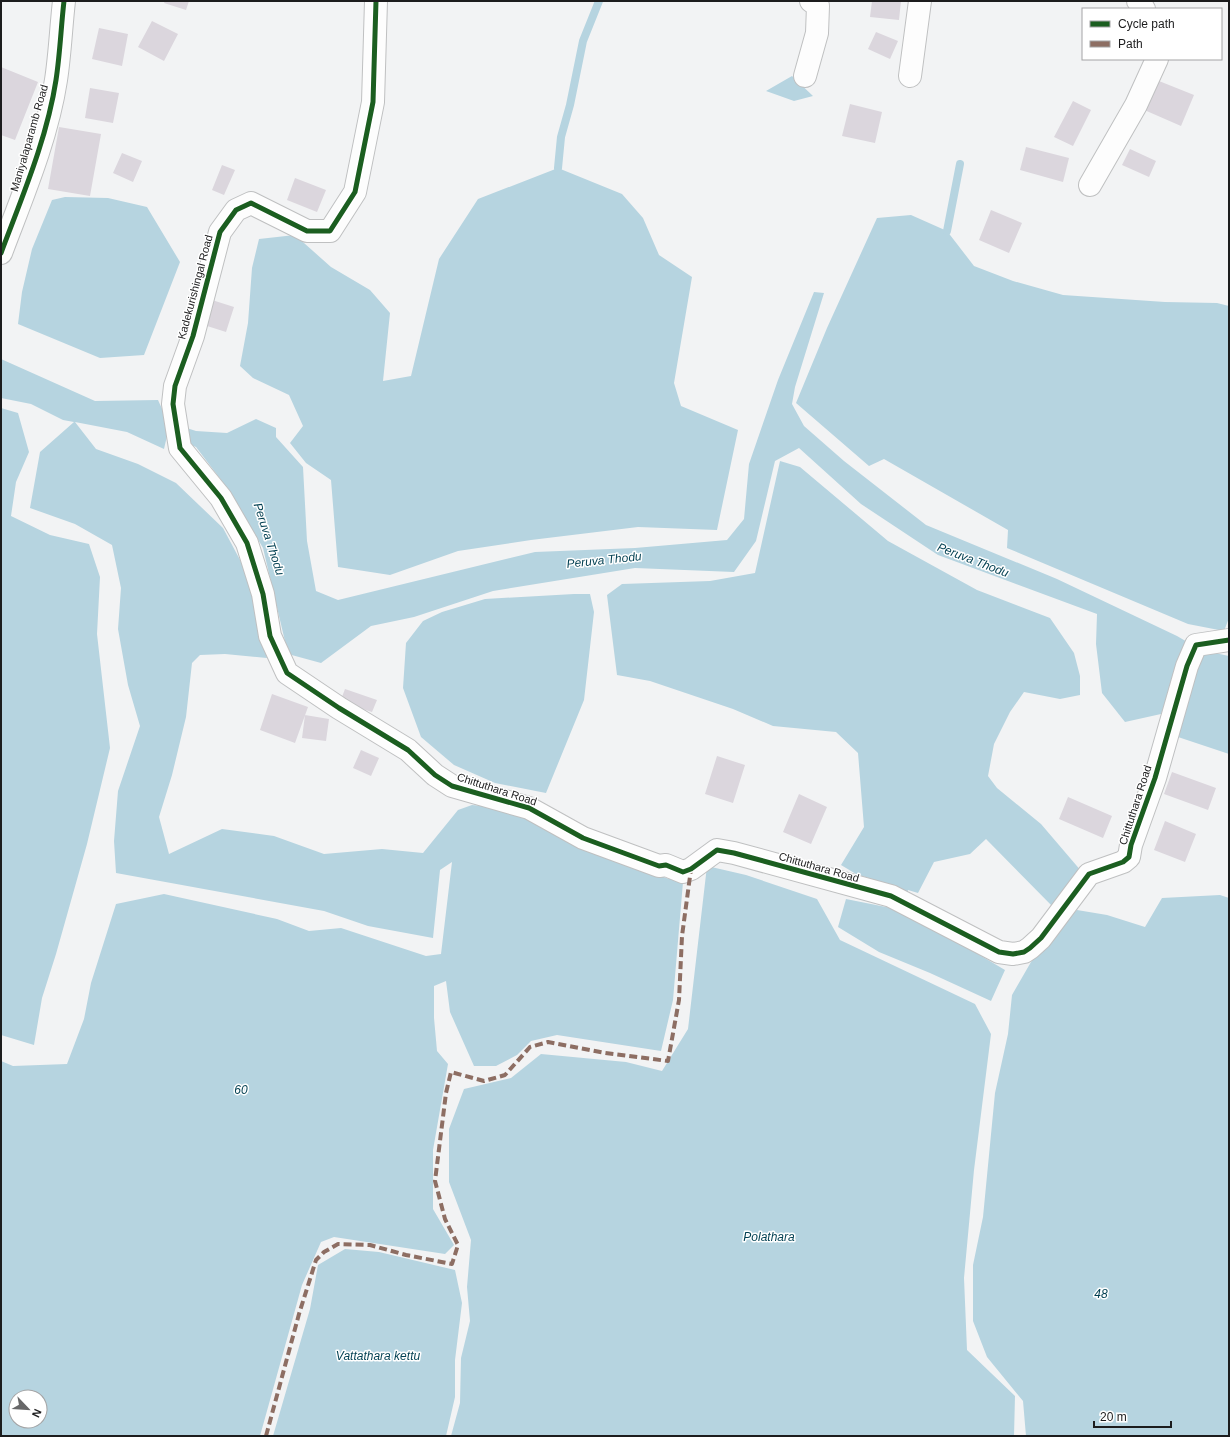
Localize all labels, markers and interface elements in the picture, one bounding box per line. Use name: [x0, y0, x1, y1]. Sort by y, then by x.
legend: [1082, 8, 1222, 60]
text: Cycle path: [1118, 17, 1175, 31]
text: Path: [1118, 37, 1143, 51]
street label: Maniyalaparamb Road: [8, 83, 50, 193]
street label: Kadekurishingal Road: [175, 233, 215, 341]
water label: Peruva Thodu: [251, 501, 287, 577]
water label: Peruva Thodu: [935, 540, 1011, 580]
water label: Peruva Thodu: [566, 549, 643, 571]
street label: Chittuthara Road: [1116, 764, 1154, 846]
street label: Chittuthara Road: [456, 770, 538, 808]
street label: Chittuthara Road: [777, 850, 861, 884]
water label: 60: [234, 1083, 248, 1097]
water label: Polathara: [743, 1230, 795, 1244]
water label: 48: [1094, 1287, 1108, 1301]
water label: Vattathara kettu: [336, 1349, 420, 1363]
north arrow: [8, 1389, 48, 1429]
scale bar: [1094, 1403, 1171, 1429]
text: N: [30, 1407, 44, 1419]
text: 20 m: [1100, 1410, 1127, 1424]

